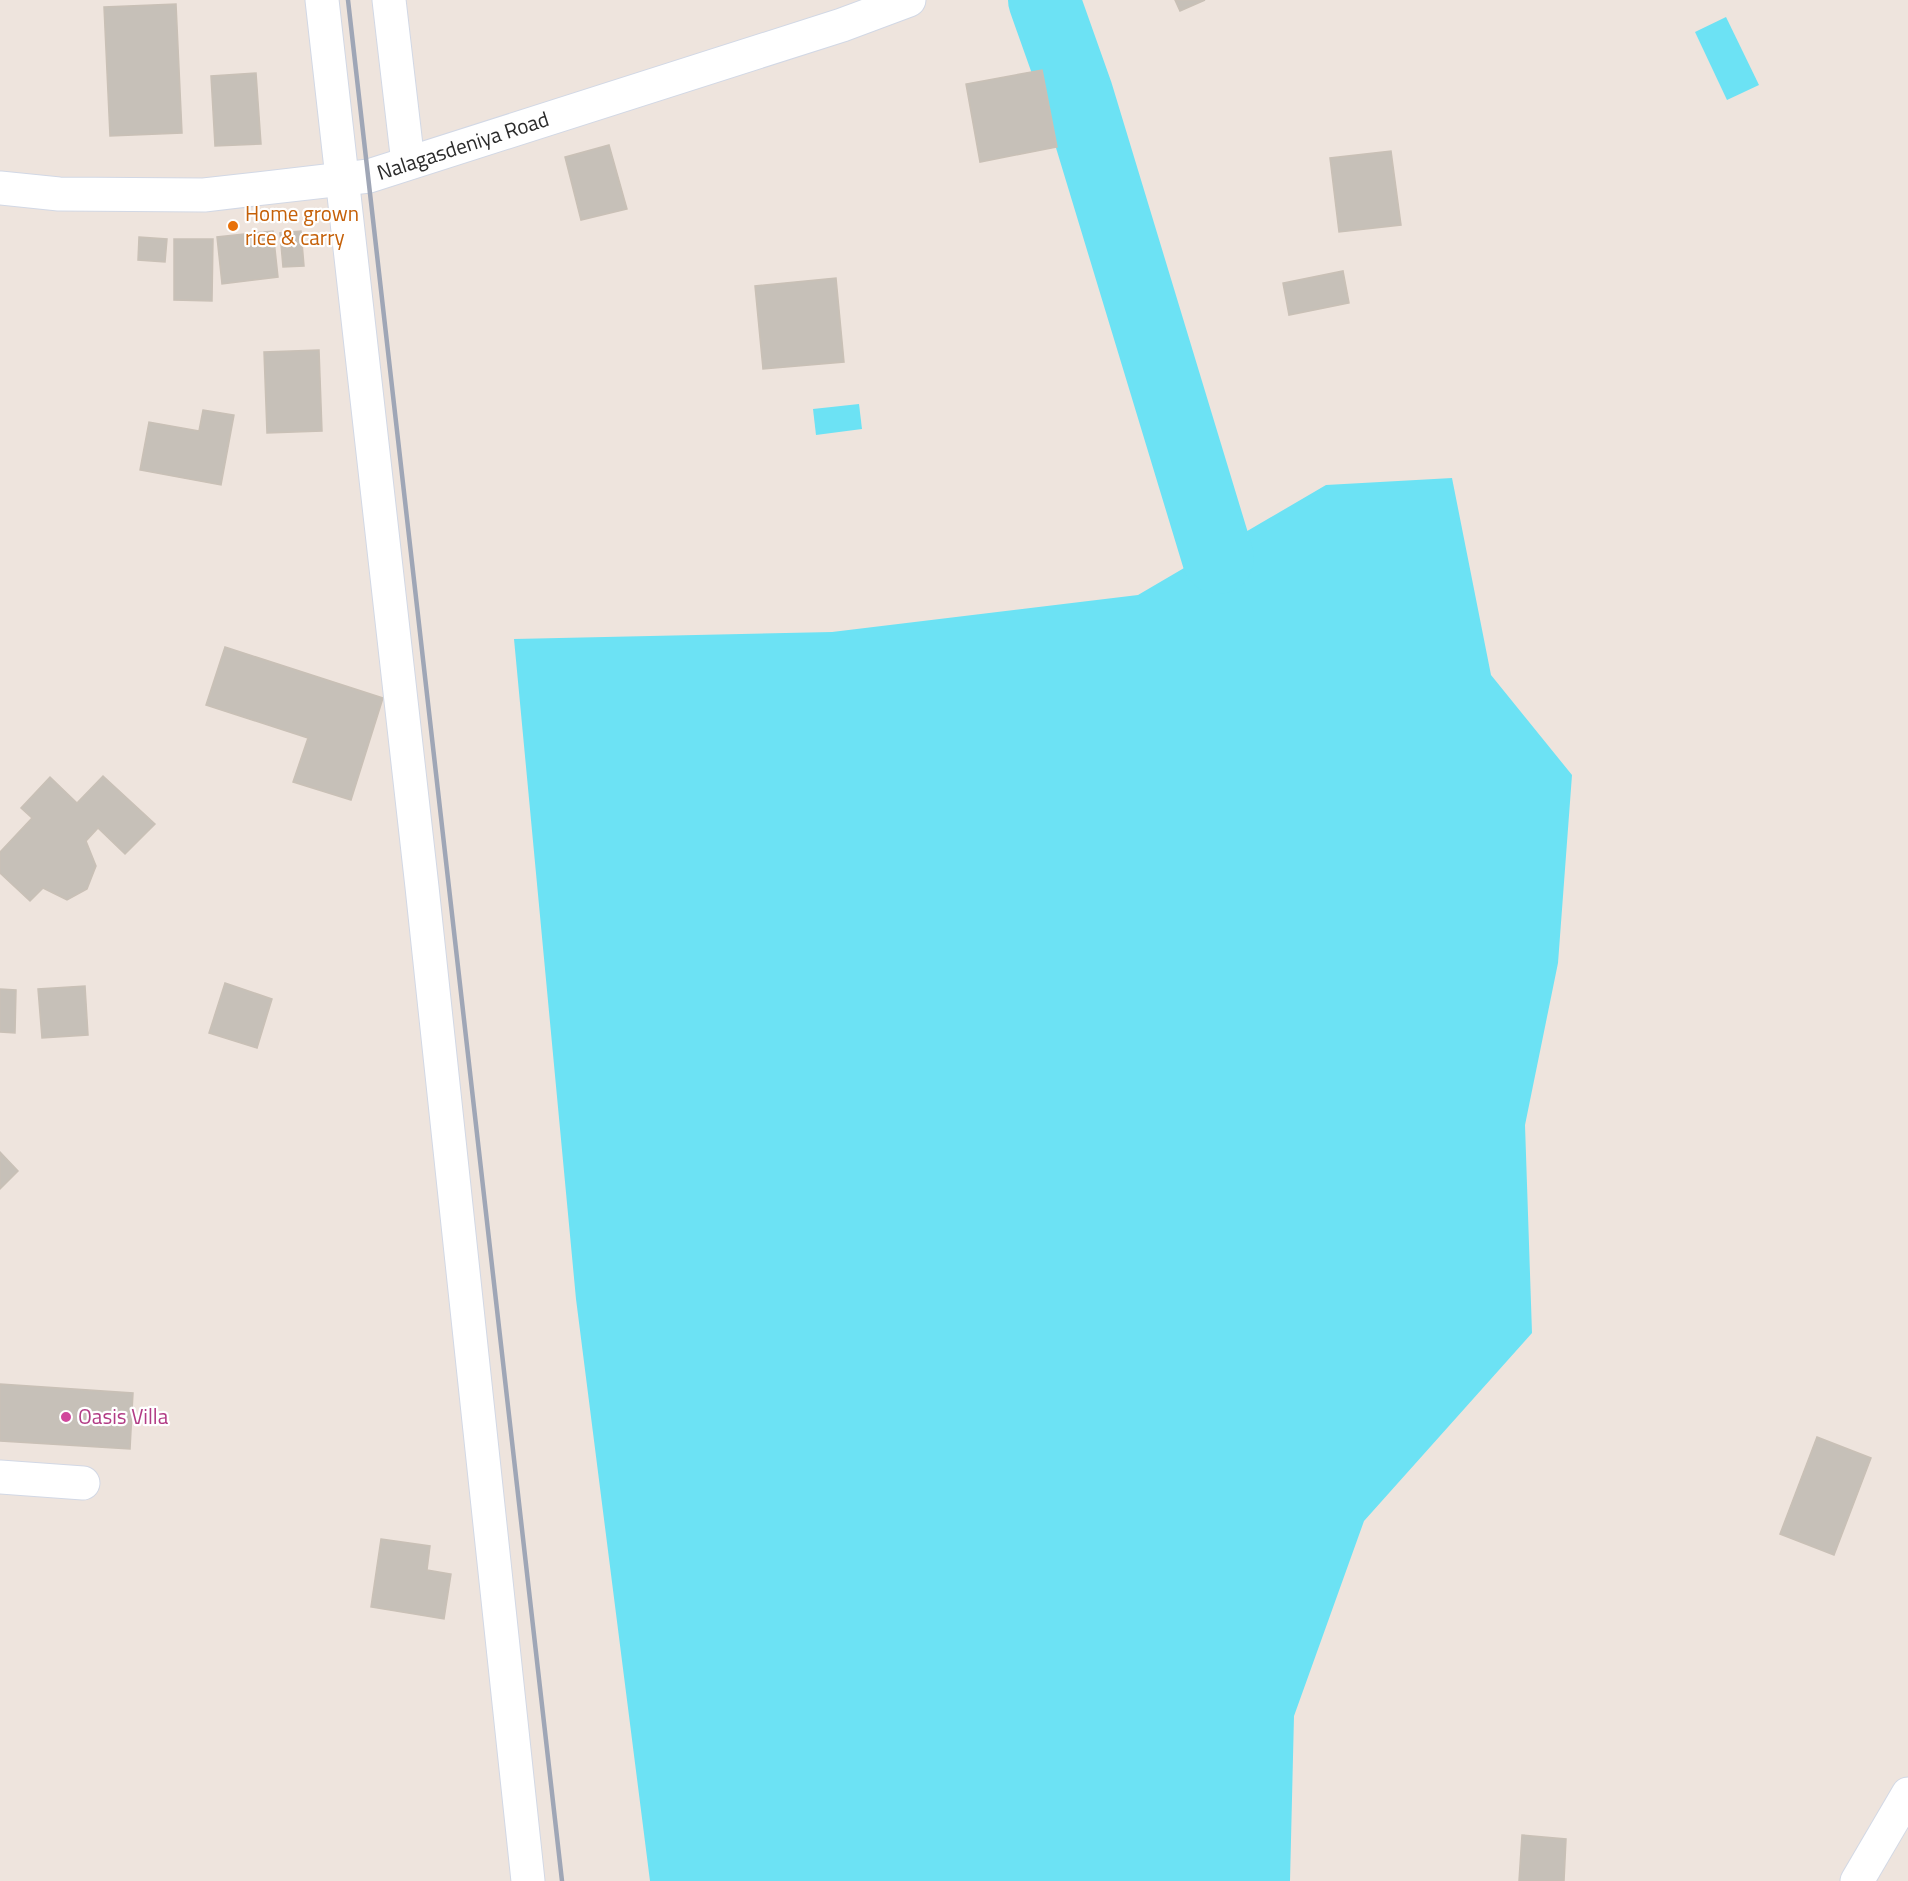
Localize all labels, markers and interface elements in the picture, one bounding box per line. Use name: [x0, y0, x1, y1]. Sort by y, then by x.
street label: Nalagasdeniya Road: [372, 102, 553, 188]
place label: Home grown rice & carry: [245, 197, 359, 253]
marker: Home grown rice & carry: [226, 219, 240, 233]
place label: Oasis Villa: [78, 1400, 169, 1432]
marker: Oasis Villa: [59, 1410, 73, 1424]

